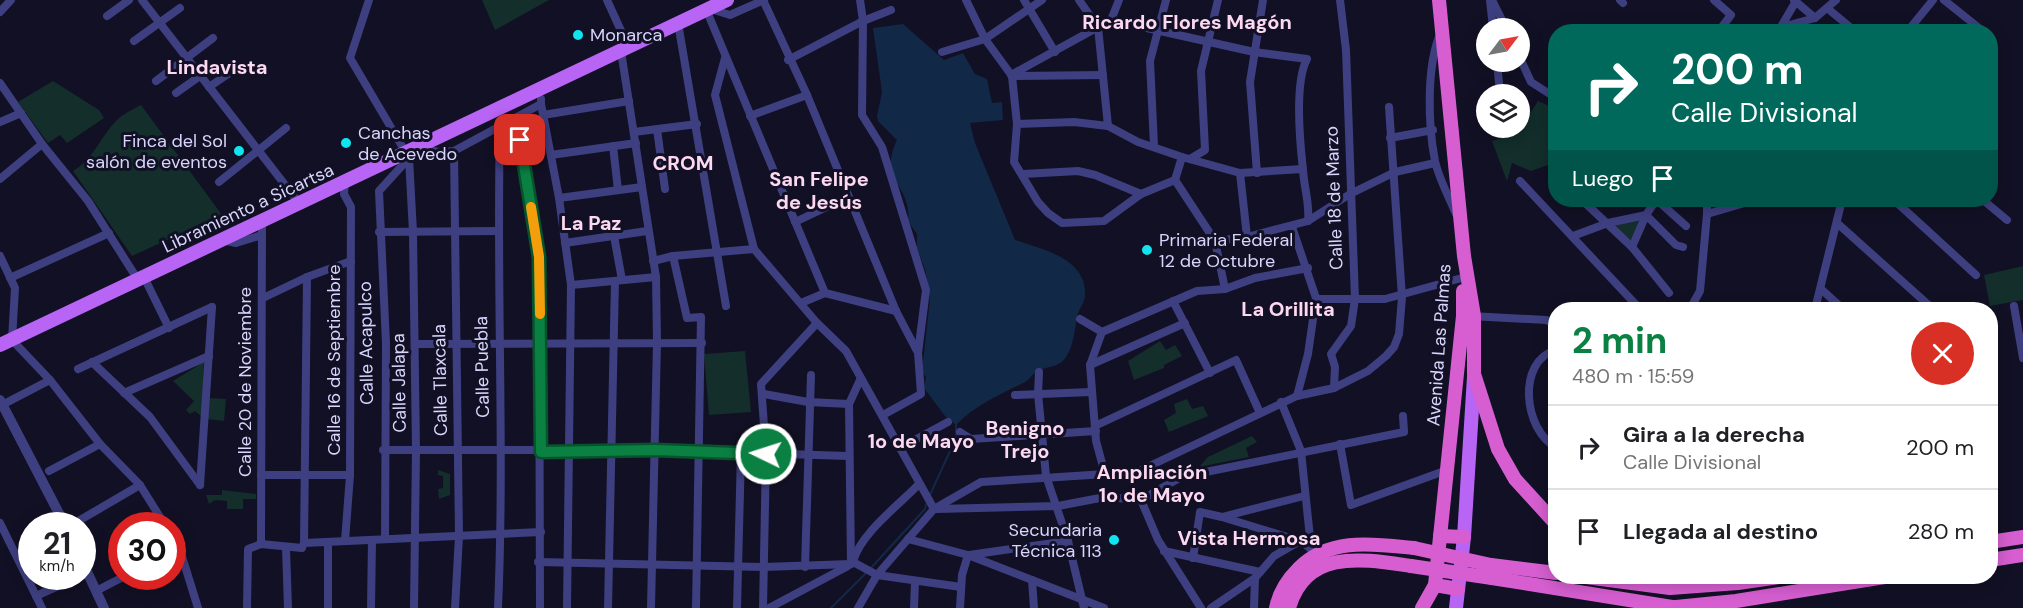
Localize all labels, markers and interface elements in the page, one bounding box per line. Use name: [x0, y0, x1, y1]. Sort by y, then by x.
district label: Ricardo Flores Magón: [1082, 9, 1292, 35]
north arrow: [1476, 18, 1530, 72]
map controls: [1476, 18, 1530, 138]
place label: Monarca: [590, 23, 662, 47]
marker: Monarca: [571, 28, 585, 42]
text: 200 m: [1671, 42, 1804, 97]
icon: right: [1572, 48, 1650, 126]
district label: Lindavista: [166, 54, 268, 80]
button: layers: [1476, 84, 1530, 138]
text: Calle Divisional: [1671, 95, 1858, 130]
pin: [494, 114, 545, 165]
place label: Canchas de Acevedo: [358, 121, 457, 166]
icon: arrive: [503, 123, 536, 156]
street label: Calle 18 de Marzo: [1319, 126, 1349, 270]
place label: Finca del Sol salón de eventos: [86, 129, 227, 174]
marker: Canchas de Acevedo: [339, 136, 353, 150]
marker: Finca del Sol salón de eventos: [232, 144, 246, 158]
district label: CROM: [653, 150, 713, 176]
street label: Libramiento a Sicartsa: [158, 158, 338, 258]
icon: arrive: [1646, 162, 1679, 195]
text: Luego: [1572, 164, 1634, 193]
district label: San Felipe de Jesús: [769, 166, 869, 215]
district label: La Paz: [561, 210, 621, 236]
place label: Primaria Federal 12 de Octubre: [1159, 228, 1293, 273]
marker: Primaria Federal 12 de Octubre: [1140, 243, 1154, 257]
street label: Avenida Las Palmas: [1421, 263, 1457, 427]
street label: Calle 16 de Septiembre: [322, 265, 346, 455]
street label: Calle Acapulco: [353, 281, 379, 405]
street label: Calle 20 de Noviembre: [233, 287, 257, 477]
district label: La Orillita: [1241, 296, 1335, 322]
street label: Calle Puebla: [469, 316, 495, 418]
text: 2 min: [1572, 317, 1667, 364]
button: close: [1911, 322, 1974, 385]
street label: Calle Tlaxcala: [427, 324, 453, 436]
street label: Calle Jalapa: [386, 333, 412, 433]
text: 480 m · 15:59: [1572, 363, 1694, 389]
district label: Benigno Trejo: [985, 415, 1065, 464]
text: Gira a la derecha: [1623, 420, 1805, 449]
position arrow: [734, 422, 798, 486]
district label: 1o de Mayo: [868, 428, 974, 454]
icon: right: [1572, 431, 1605, 464]
text: 200 m: [1906, 433, 1974, 462]
text: Calle Divisional: [1623, 449, 1761, 475]
district label: Ampliación 1o de Mayo: [1097, 459, 1207, 508]
speed limit sign: 30: [108, 512, 186, 590]
icon: arrive: [1572, 515, 1605, 548]
text: Llegada al destino: [1623, 517, 1818, 546]
text: 280 m: [1908, 517, 1974, 546]
place label: Secundaria Técnica 113: [1009, 518, 1102, 563]
text: 21: [43, 524, 71, 563]
district label: Vista Hermosa: [1178, 525, 1320, 551]
marker: Secundaria Técnica 113: [1107, 533, 1121, 547]
text: km/h: [39, 556, 75, 576]

